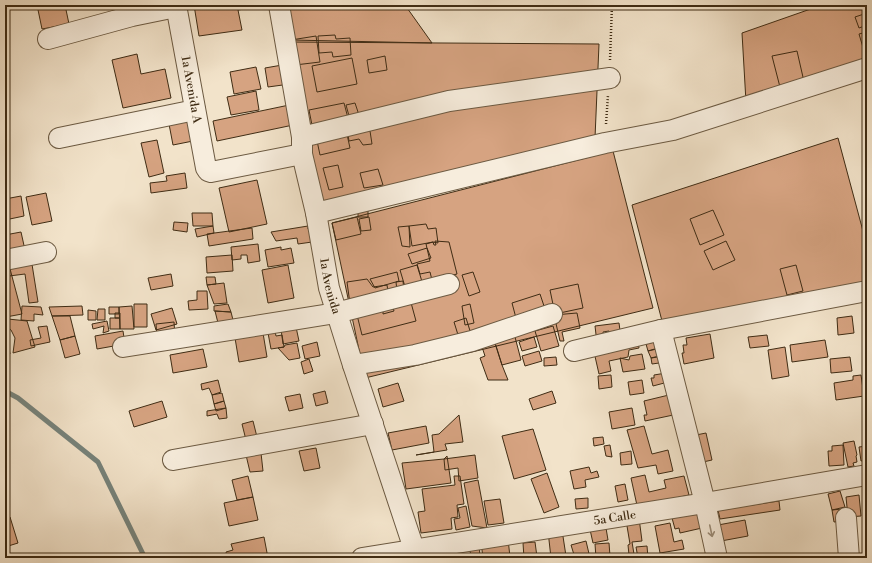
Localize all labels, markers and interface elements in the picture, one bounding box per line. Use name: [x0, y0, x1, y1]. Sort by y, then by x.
street label: 1a Avenida A: [178, 55, 205, 125]
street label: 1a Avenida: [316, 257, 344, 317]
street label: 5a Calle: [593, 507, 637, 528]
one-way arrow: [707, 524, 715, 537]

